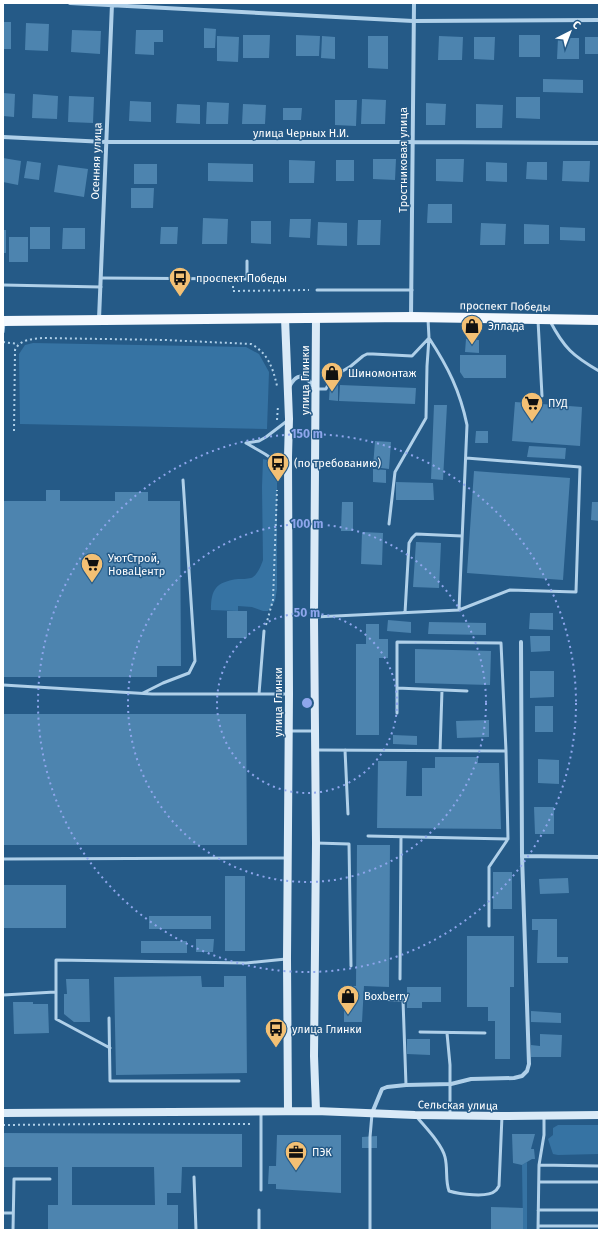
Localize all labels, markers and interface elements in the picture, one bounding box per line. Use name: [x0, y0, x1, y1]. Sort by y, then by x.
north arrow: [550, 12, 590, 52]
text: С: [570, 18, 584, 32]
street label: Тростниковая улица: [397, 107, 410, 213]
street label: Осенняя улица: [89, 122, 104, 200]
street label: улица Черных Н.И.: [253, 127, 349, 140]
bus stop icon: проспект Победы: [167, 265, 193, 298]
place label: проспект Победы: [196, 272, 287, 285]
street label: проспект Победы: [459, 299, 551, 314]
shop icon: Эллада: [459, 313, 485, 346]
place label: Эллада: [488, 320, 525, 333]
street label: улица Глинки: [299, 345, 312, 415]
shop icon: Шиномонтаж: [319, 360, 345, 393]
place label: Шиномонтаж: [348, 367, 417, 380]
supermarket icon: ПУД: [519, 390, 545, 423]
place label: ПУД: [548, 397, 568, 410]
text: 150 m: [291, 427, 323, 441]
bus stop icon: (по требованию): [265, 450, 291, 483]
place label: (по требованию): [294, 457, 382, 470]
text: 100 m: [291, 517, 323, 531]
supermarket icon: УютСтрой, НоваЦентр: [79, 551, 105, 584]
place label: УютСтрой, НоваЦентр: [108, 552, 165, 578]
text: 50 m: [294, 606, 320, 620]
street label: улица Глинки: [272, 667, 285, 737]
centre of rings: [300, 696, 314, 710]
shop icon: Boxberry: [335, 983, 361, 1016]
place label: Boxberry: [364, 990, 409, 1003]
bus stop icon: улица Глинки: [263, 1016, 289, 1049]
place label: улица Глинки: [292, 1023, 362, 1036]
street label: Сельская улица: [418, 1098, 498, 1113]
office icon: ПЭК: [283, 1139, 309, 1172]
place label: ПЭК: [312, 1146, 332, 1159]

